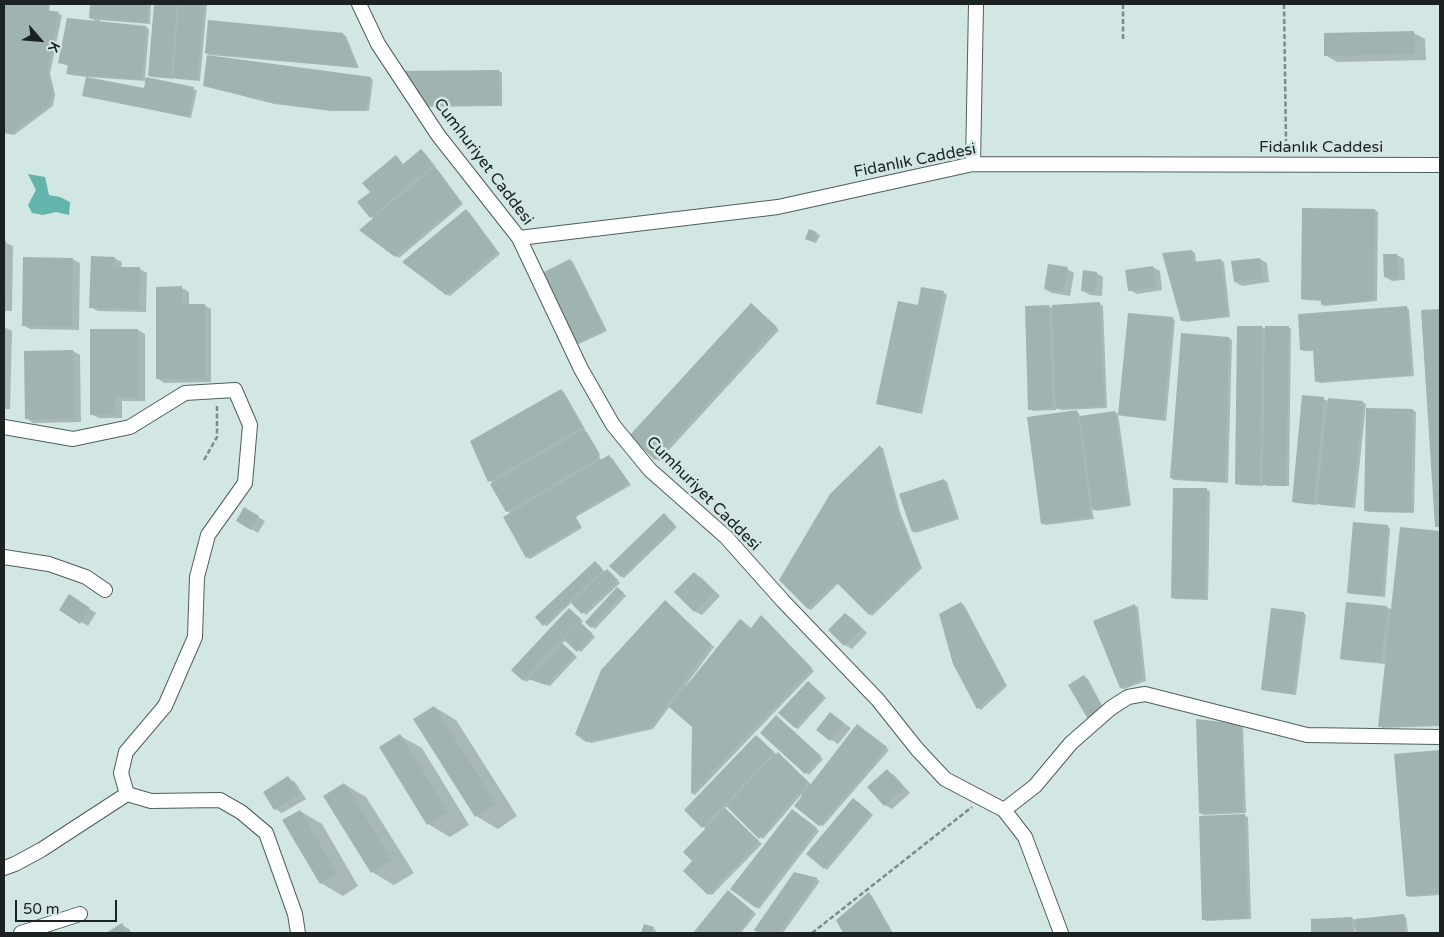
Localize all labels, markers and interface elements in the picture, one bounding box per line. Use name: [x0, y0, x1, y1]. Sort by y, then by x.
north arrow: [15, 15, 65, 65]
text: K: [44, 39, 64, 55]
street label: Cumhuriyet Caddesi: [429, 95, 537, 229]
street label: Fidanlık Caddesi: [1259, 138, 1383, 158]
street label: Fidanlık Caddesi: [852, 140, 978, 182]
street label: Cumhuriyet Caddesi: [642, 433, 764, 555]
scale bar: [18, 890, 120, 922]
text: 50 m: [23, 900, 60, 918]

